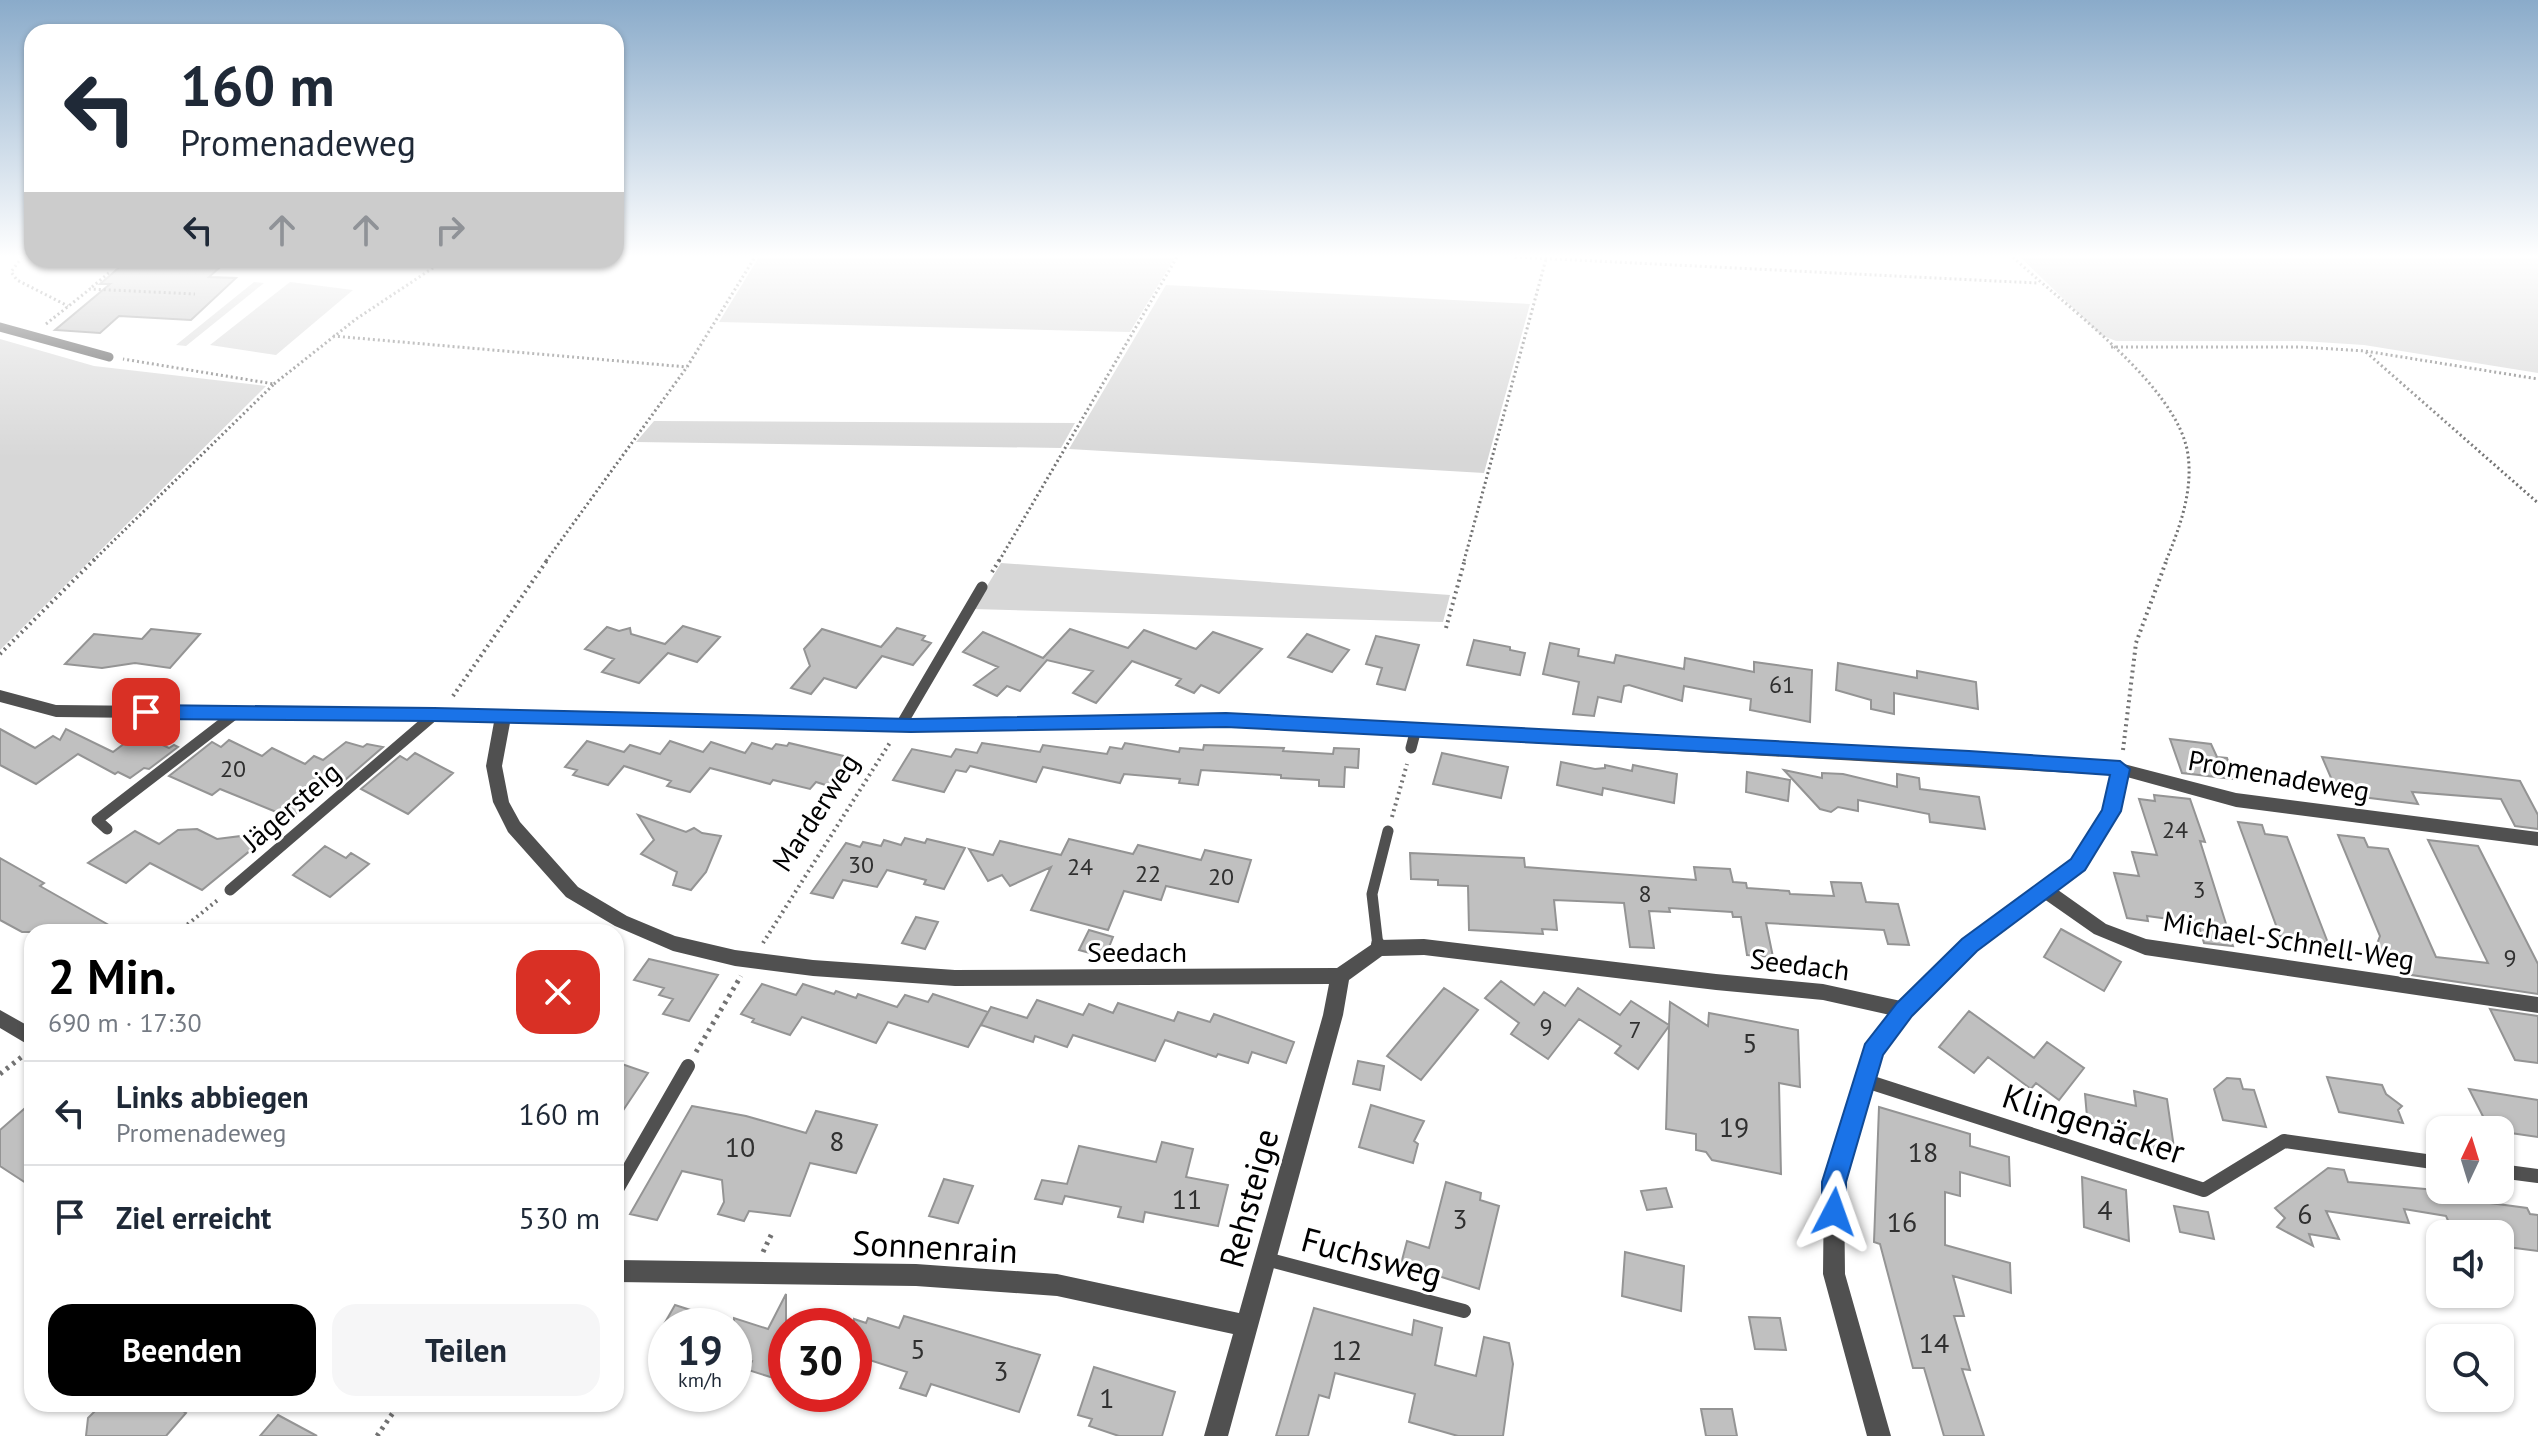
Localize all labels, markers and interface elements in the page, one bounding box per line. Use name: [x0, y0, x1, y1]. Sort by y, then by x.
text: 160 m: [180, 49, 335, 121]
icon: left: [48, 56, 152, 160]
text: Promenadeweg: [180, 119, 416, 166]
icon: left: [176, 208, 220, 252]
icon: ahead: [260, 208, 304, 252]
icon: ahead: [344, 208, 388, 252]
icon: right: [428, 208, 472, 252]
house number: 61: [1769, 669, 1795, 700]
pin: [112, 678, 180, 746]
icon: arrive: [124, 690, 168, 734]
street label: Promenadeweg: [2185, 741, 2373, 809]
street label: Marderweg: [763, 746, 867, 878]
house number: 20: [220, 753, 246, 784]
street label: Jägersteig: [233, 753, 348, 860]
house number: 24: [2162, 814, 2188, 845]
house number: 30: [848, 849, 874, 880]
house number: 24: [1067, 851, 1093, 882]
house number: 22: [1135, 858, 1161, 889]
house number: 20: [1208, 861, 1234, 892]
house number: 3: [2192, 874, 2206, 905]
house number: 8: [1638, 878, 1652, 909]
street label: Michael-Schnell-Weg: [2161, 902, 2417, 978]
street label: Seedach: [1087, 933, 1187, 970]
street label: Seedach: [1748, 940, 1852, 988]
house number: 9: [2503, 942, 2517, 973]
text: 2 Min.: [48, 945, 177, 1007]
button: close: [516, 950, 600, 1034]
text: 690 m · 17:30: [48, 1006, 202, 1039]
house number: 9: [1539, 1011, 1553, 1042]
house number: 7: [1628, 1014, 1642, 1045]
house number: 5: [1742, 1024, 1758, 1061]
street label: Klingenäcker: [1997, 1073, 2191, 1173]
text: Links abbiegen: [116, 1077, 309, 1116]
icon: left: [48, 1091, 92, 1135]
text: 160 m: [519, 1094, 600, 1133]
house number: 19: [1719, 1108, 1749, 1145]
text: Promenadeweg: [116, 1116, 286, 1149]
north arrow: [2426, 1116, 2514, 1204]
map controls: [2426, 1116, 2514, 1412]
house number: 8: [829, 1122, 845, 1159]
street label: Rehsteige: [1208, 1124, 1288, 1272]
house number: 10: [725, 1128, 755, 1165]
house number: 18: [1908, 1133, 1938, 1170]
position arrow: [1792, 1170, 1876, 1254]
house number: 11: [1172, 1180, 1202, 1217]
house number: 4: [2097, 1191, 2113, 1228]
icon: arrive: [48, 1195, 92, 1239]
house number: 6: [2297, 1195, 2313, 1232]
text: Ziel erreicht: [116, 1198, 271, 1237]
text: 530 m: [519, 1198, 600, 1237]
house number: 3: [1452, 1200, 1468, 1237]
house number: 16: [1887, 1203, 1917, 1240]
street label: Fuchsweg: [1297, 1216, 1447, 1296]
street label: Sonnenrain: [851, 1220, 1019, 1272]
button: sound: [2426, 1220, 2514, 1308]
button: Beenden: [48, 1304, 316, 1396]
button: Teilen: [332, 1304, 600, 1396]
speed limit sign: 30: [768, 1308, 872, 1412]
text: 19: [677, 1324, 723, 1376]
house number: 14: [1919, 1324, 1949, 1361]
button: search: [2426, 1324, 2514, 1412]
house number: 5: [910, 1330, 926, 1367]
house number: 12: [1332, 1331, 1362, 1368]
house number: 3: [993, 1352, 1009, 1389]
text: km/h: [678, 1367, 722, 1393]
house number: 1: [1099, 1379, 1115, 1416]

